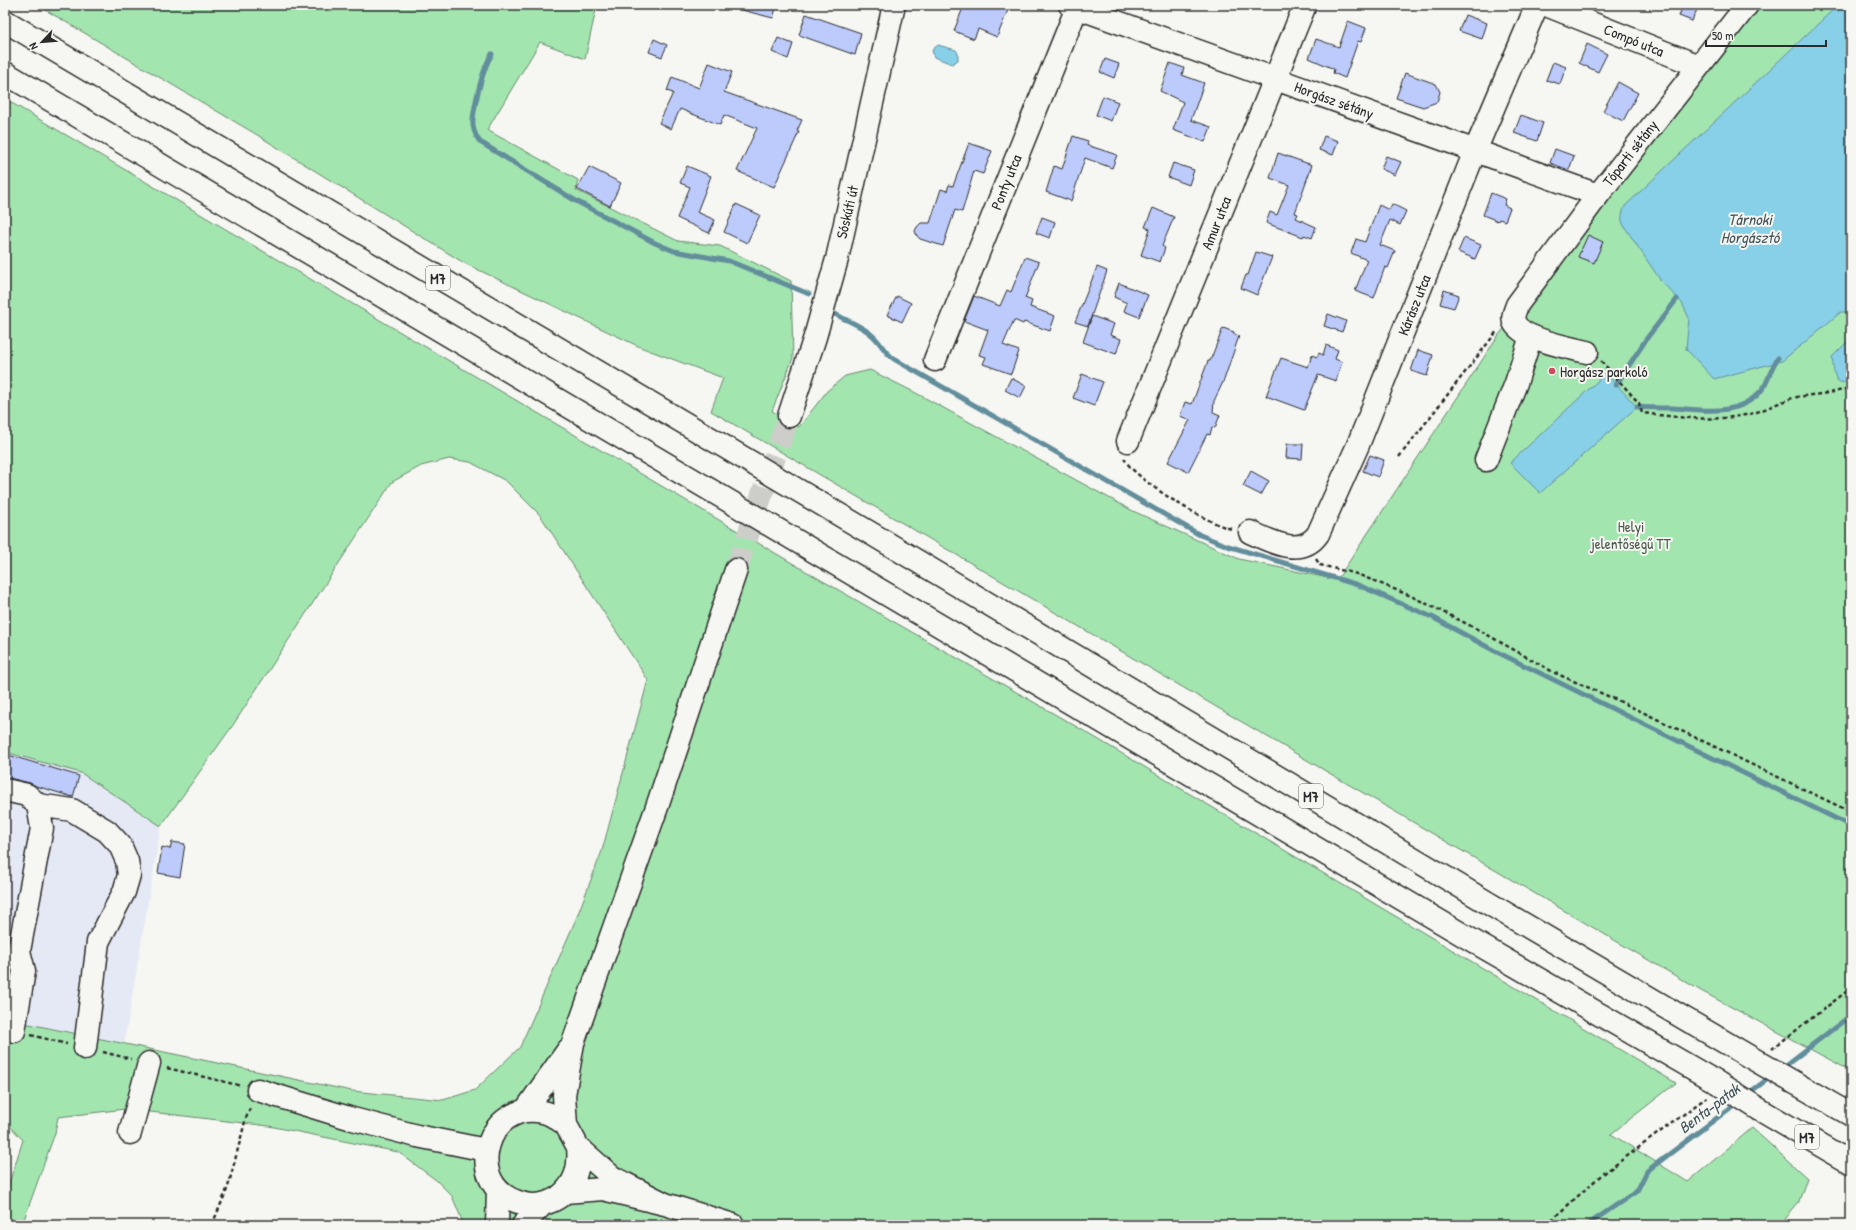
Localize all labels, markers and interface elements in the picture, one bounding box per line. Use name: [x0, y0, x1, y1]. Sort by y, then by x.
street label: Compó utca: [1601, 18, 1667, 62]
north arrow: [22, 22, 62, 62]
scale bar: [1706, 22, 1826, 48]
text: 50 m: [1712, 27, 1733, 44]
text: N: [25, 41, 41, 52]
street label: Horgász sétány: [1291, 76, 1377, 124]
street label: Tóparti sétány: [1597, 115, 1663, 191]
street label: Ponty utca: [985, 151, 1027, 213]
street label: Sóskúti út: [831, 182, 864, 241]
street label: Amur utca: [1196, 193, 1236, 253]
water label: Tárnoki Horgásztó: [1721, 208, 1781, 248]
road number: M7: [426, 266, 450, 290]
street label: Kárász utca: [1392, 271, 1436, 339]
place label: Horgász parkoló: [1560, 361, 1647, 382]
marker: Horgász parkoló: [1547, 366, 1557, 376]
park label: Helyi jelentőségű TT: [1589, 516, 1672, 554]
road number: M7: [1299, 784, 1323, 808]
water label: Benta-patak: [1674, 1077, 1745, 1138]
road number: M7: [1795, 1125, 1819, 1149]

